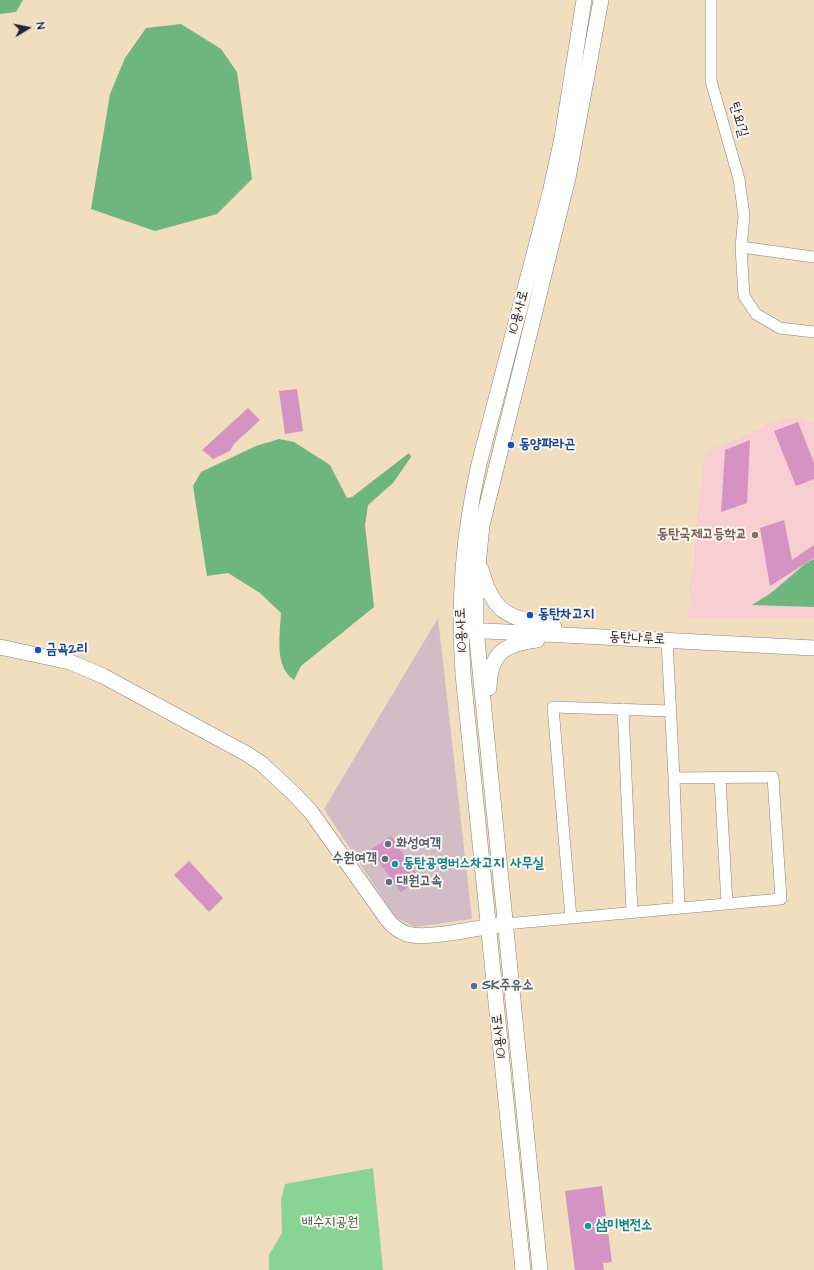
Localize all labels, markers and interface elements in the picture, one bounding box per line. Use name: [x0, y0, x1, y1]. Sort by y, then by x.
north arrow: [8, 8, 48, 48]
text: N: [32, 21, 48, 31]
street label: 탄요1길: [725, 101, 751, 139]
street label: 10용사로: [505, 288, 533, 336]
place label: 동양파라곤: [519, 437, 575, 453]
marker: 동양파라곤: [506, 440, 516, 450]
place label: 동탄국제고등학교: [657, 527, 747, 543]
marker: 동탄국제고등학교: [750, 530, 760, 540]
place label: 동탄차고지: [538, 607, 594, 623]
street label: 10용사로: [453, 608, 471, 652]
marker: 동탄차고지: [525, 610, 535, 620]
street label: 동탄나루로: [608, 629, 666, 649]
place label: 금곡2리: [46, 642, 88, 658]
marker: 금곡2리: [33, 645, 43, 655]
place label: 화성여객: [396, 836, 441, 852]
marker: 화성여객: [383, 839, 393, 849]
place label: 수원여객: [332, 851, 377, 867]
marker: 수원여객: [380, 854, 390, 864]
place label: 동탄공영버스차고지 사무실: [403, 856, 544, 872]
marker: 동탄공영버스차고지 사무실: [390, 859, 400, 869]
place label: 대원고속: [397, 874, 442, 890]
marker: 대원고속: [384, 877, 394, 887]
place label: SK주유소: [482, 978, 533, 994]
marker: SK주유소: [469, 981, 479, 991]
street label: 10용사로: [489, 1013, 511, 1059]
park label: 배수지공원: [302, 1215, 358, 1231]
place label: 삼미변전소: [596, 1218, 652, 1234]
marker: 삼미변전소: [583, 1221, 593, 1231]

